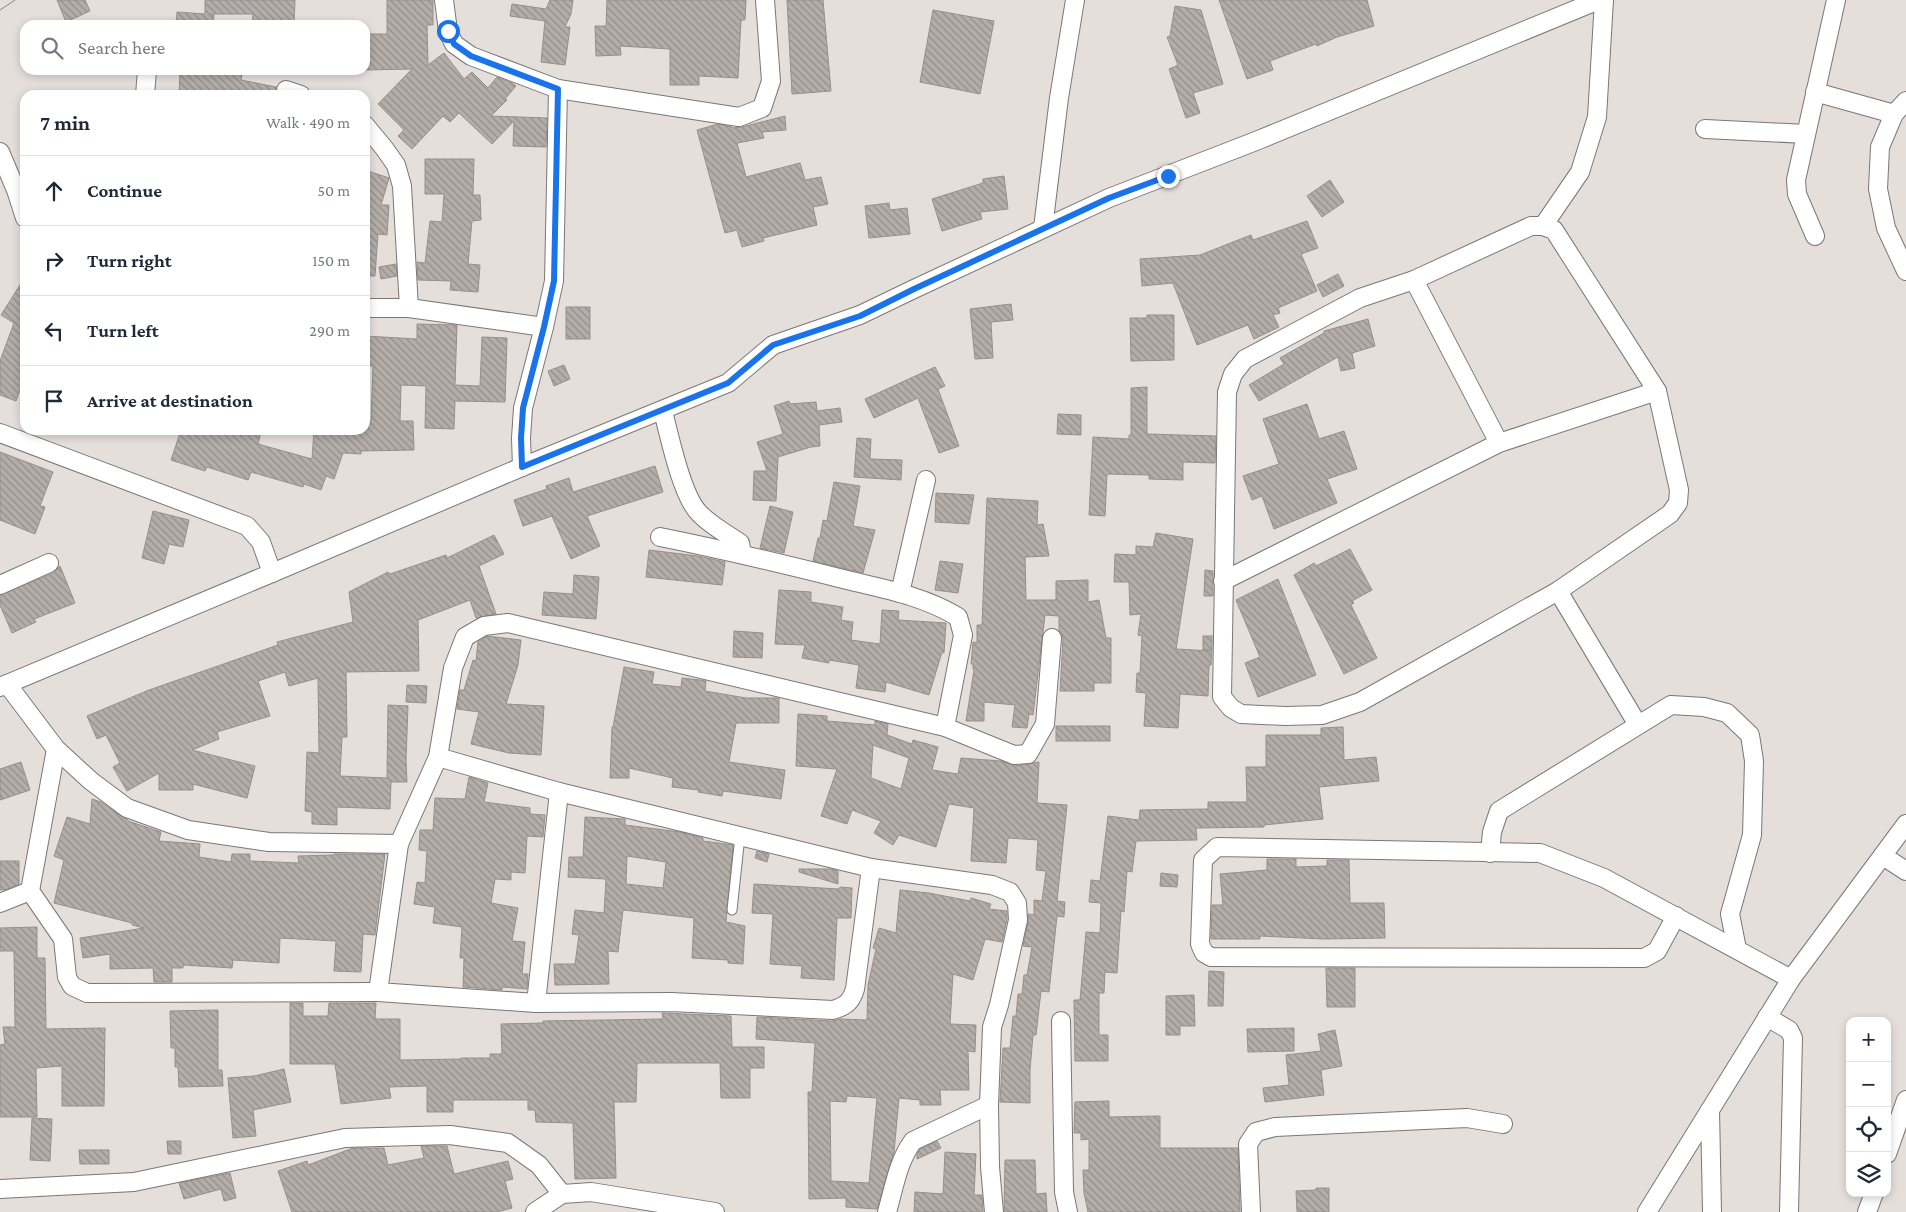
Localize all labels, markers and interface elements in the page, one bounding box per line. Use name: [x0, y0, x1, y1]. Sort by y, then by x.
search box: [20, 20, 370, 75]
route start: [437, 20, 460, 43]
icon: search: [38, 34, 66, 62]
text: Search here: [78, 37, 165, 58]
text: 7 min: [40, 111, 90, 135]
text: Walk · 490 m: [266, 114, 350, 131]
route end: [1157, 165, 1180, 188]
icon: ahead: [40, 177, 68, 205]
text: Continue: [87, 180, 162, 201]
text: 50 m: [318, 182, 350, 199]
icon: right: [40, 247, 68, 275]
text: Turn right: [87, 250, 172, 271]
text: 150 m: [312, 252, 350, 269]
icon: left: [40, 317, 68, 345]
text: Turn left: [87, 320, 159, 341]
text: 290 m: [309, 322, 350, 339]
icon: arrive: [40, 387, 68, 415]
text: Arrive at destination: [87, 390, 253, 411]
map controls: [1846, 1017, 1891, 1197]
button: +: [1846, 1017, 1891, 1062]
button: −: [1846, 1062, 1891, 1107]
button: locate: [1846, 1107, 1891, 1152]
button: layers: [1846, 1152, 1891, 1197]

